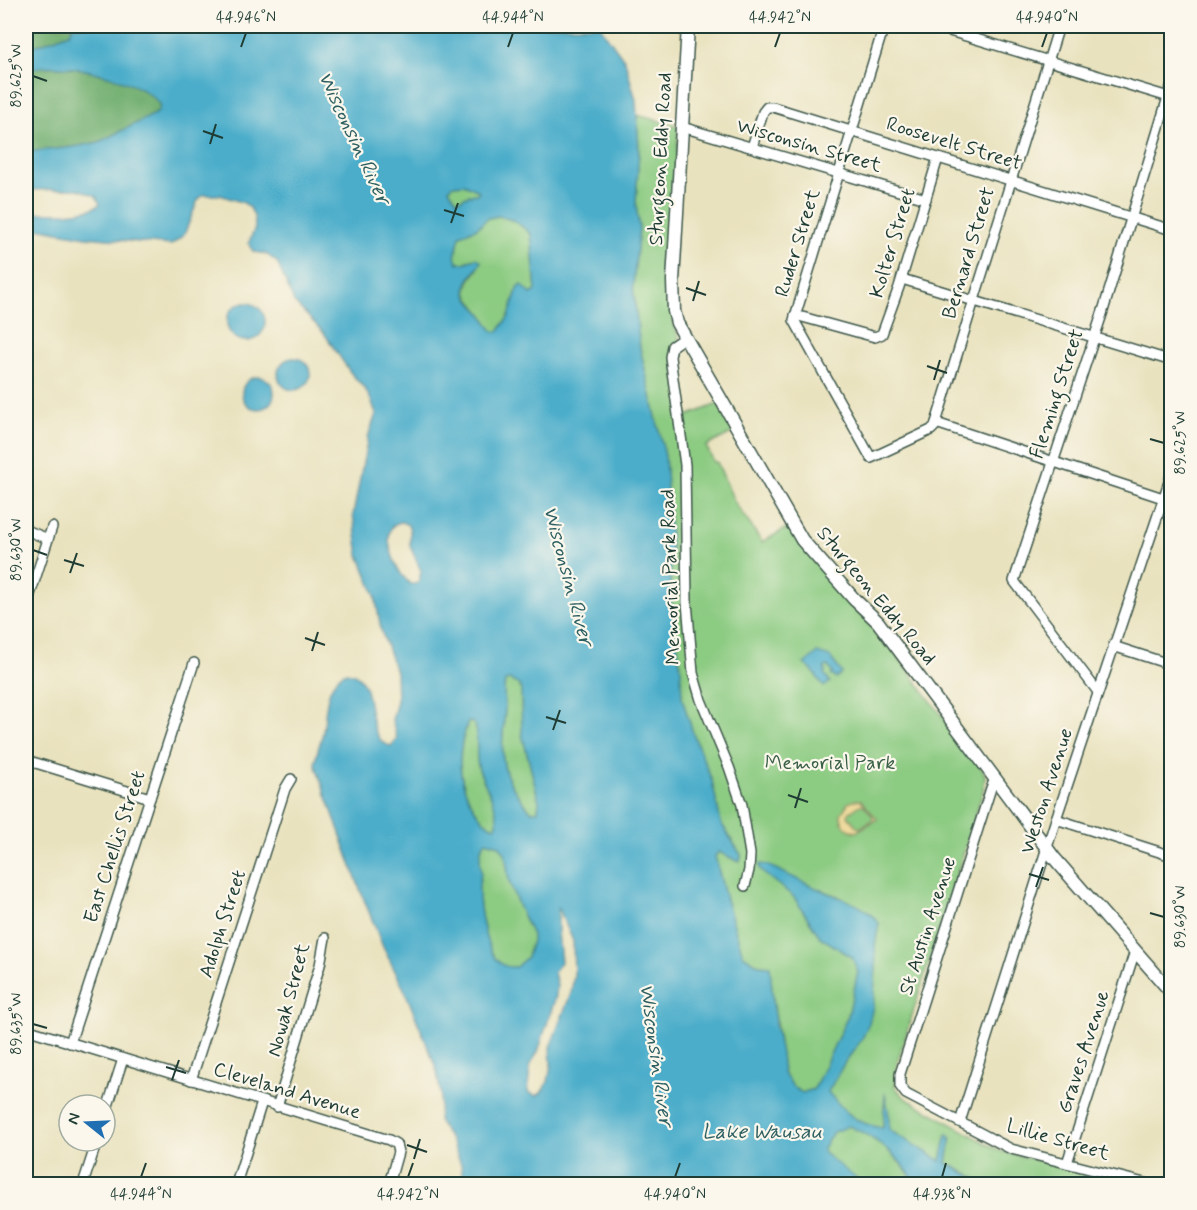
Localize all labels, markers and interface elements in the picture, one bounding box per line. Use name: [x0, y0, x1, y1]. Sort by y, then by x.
text: 44.946°N: [216, 8, 276, 28]
text: 44.944°N: [482, 8, 544, 28]
text: 44.942°N: [749, 8, 811, 28]
text: 44.940°N: [1016, 8, 1078, 28]
text: 89.625°W: [7, 44, 27, 108]
water label: Wisconsin River: [311, 67, 398, 212]
street label: Sturgeon Eddy Road: [643, 72, 681, 246]
street label: Roosevelt Street: [883, 111, 1025, 177]
street label: Wisconsin Street: [733, 112, 885, 180]
street label: Bernard Street: [936, 184, 1002, 322]
street label: Ruder Street: [769, 185, 827, 300]
street label: Kolter Street: [863, 185, 923, 301]
street label: Fleming Street: [1023, 326, 1093, 463]
text: 89.625°W: [1171, 411, 1191, 475]
street label: Memorial Park Road: [654, 489, 688, 665]
water label: Wisconsin River: [536, 503, 601, 652]
text: 89.630°W: [7, 519, 27, 581]
street label: Sturgeon Eddy Road: [808, 521, 942, 672]
street label: Weston Avenue: [1014, 725, 1080, 857]
park label: Memorial Park: [765, 750, 895, 777]
street label: East Chellis Street: [78, 767, 152, 927]
street label: St Austin Avenue: [893, 853, 963, 999]
street label: Adolph Street: [193, 866, 253, 982]
text: 89.630°W: [1171, 886, 1191, 948]
street label: Nowak Street: [261, 940, 317, 1060]
water label: Wisconsin River: [632, 982, 680, 1131]
street label: Graves Avenue: [1051, 987, 1117, 1117]
text: 89.635°W: [7, 993, 27, 1055]
street label: Cleveland Avenue: [210, 1056, 364, 1126]
north arrow: [57, 1093, 117, 1153]
text: N: [63, 1111, 86, 1127]
street label: Lillie Street: [1003, 1112, 1113, 1168]
water label: Lake Wausau: [702, 1118, 823, 1146]
text: 44.944°N: [110, 1185, 172, 1205]
text: 44.942°N: [377, 1185, 439, 1205]
text: 44.940°N: [644, 1185, 706, 1205]
text: 44.938°N: [913, 1185, 971, 1205]

